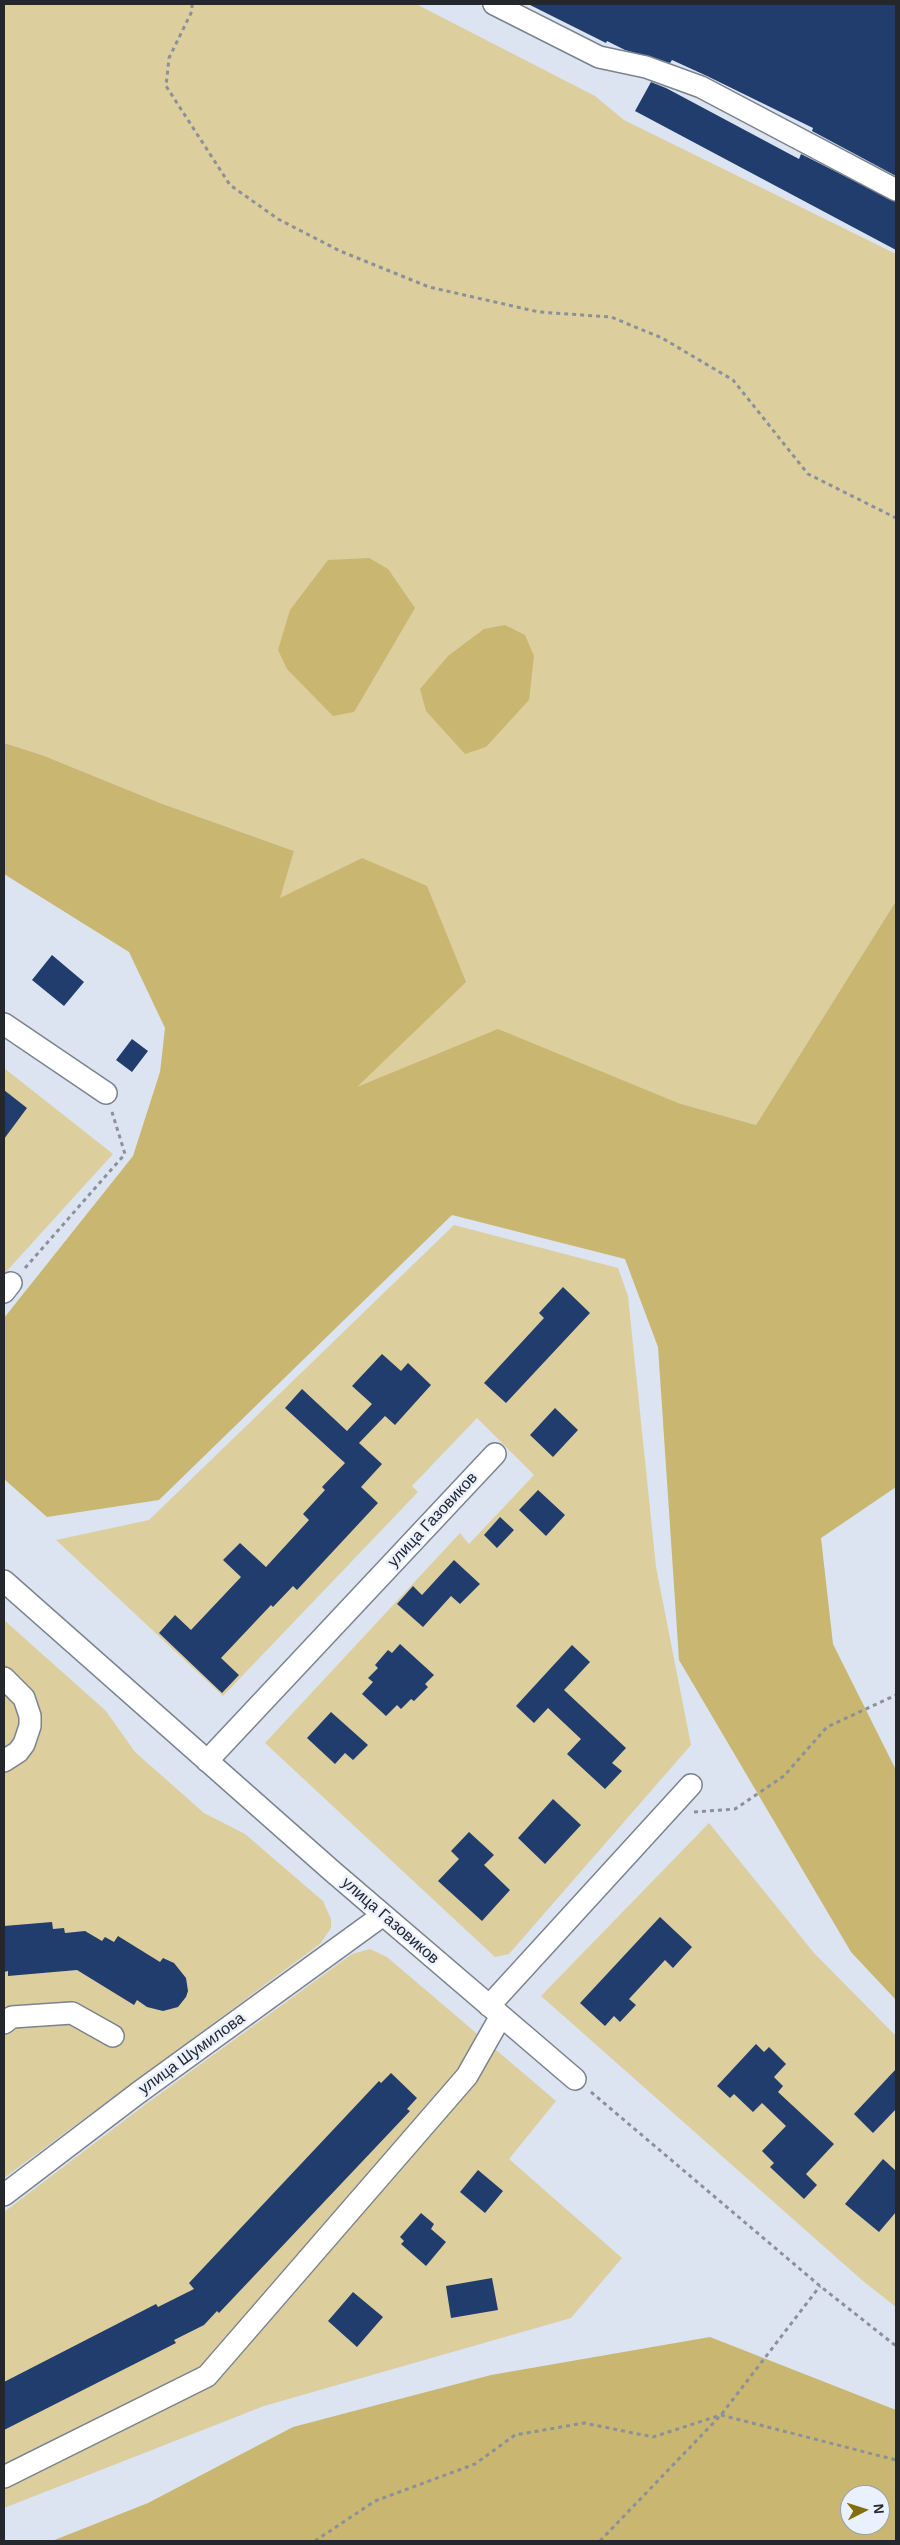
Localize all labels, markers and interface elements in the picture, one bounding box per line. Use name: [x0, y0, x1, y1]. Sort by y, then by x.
street label: улица Газовиков: [384, 1468, 482, 1572]
street label: улица Газовиков: [337, 1873, 443, 1969]
street label: улица Шумилова: [135, 2009, 249, 2099]
north arrow: [840, 2485, 890, 2535]
text: N: [871, 2503, 887, 2515]

